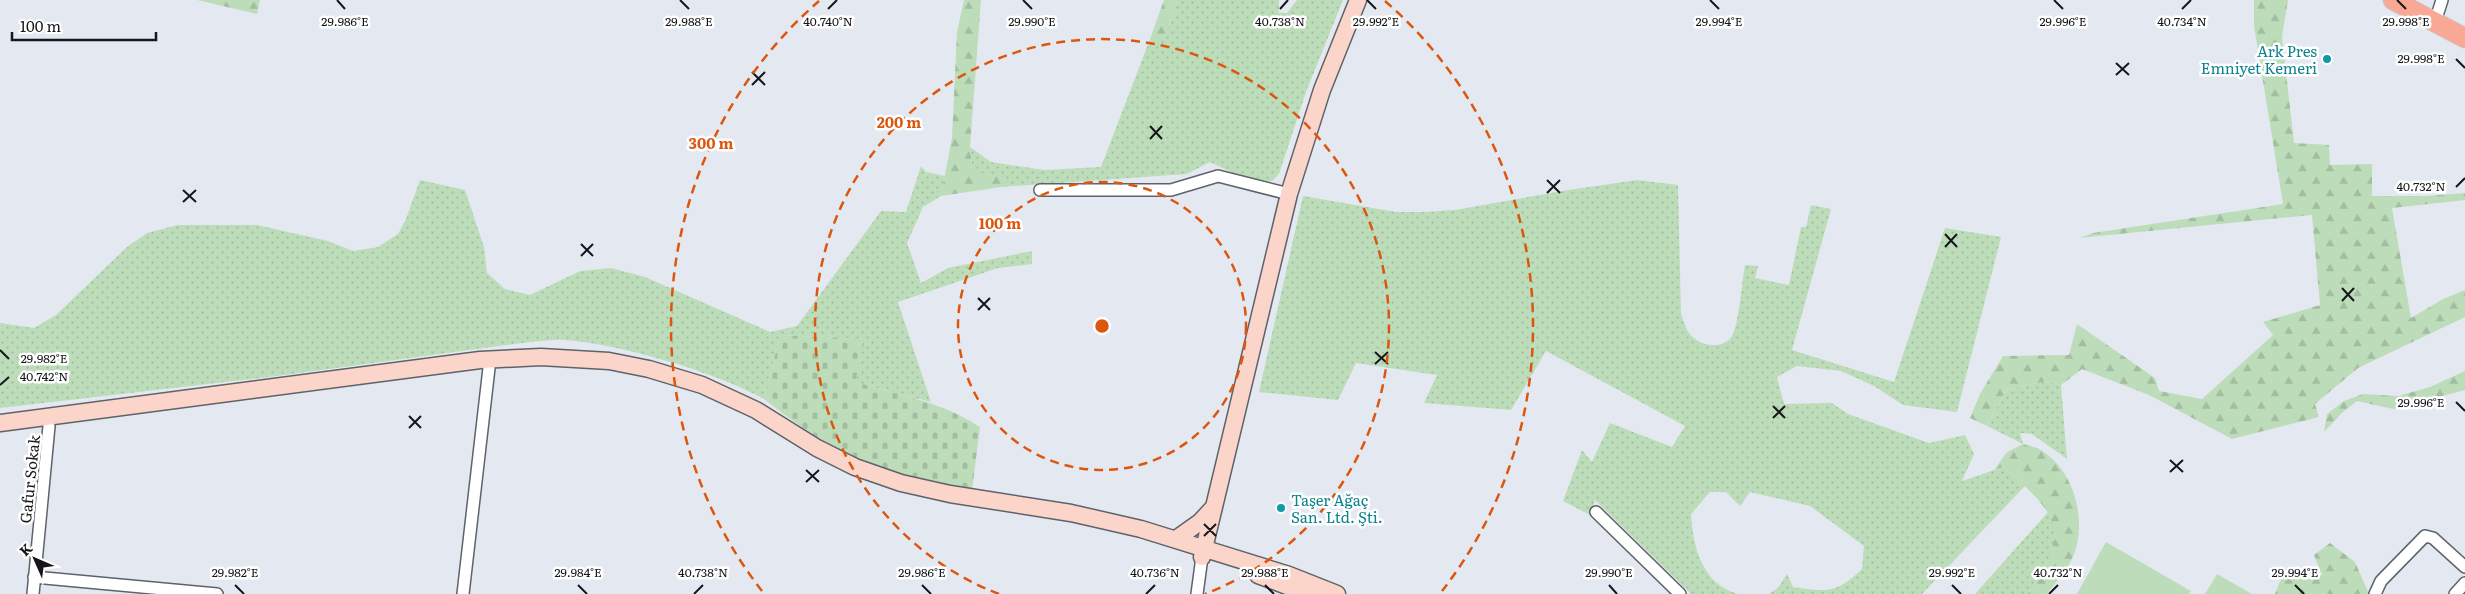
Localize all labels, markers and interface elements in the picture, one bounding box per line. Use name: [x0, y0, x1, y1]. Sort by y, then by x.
scale bar: [12, 10, 156, 42]
text: 29.986°E: [321, 12, 369, 30]
text: 29.988°E: [665, 12, 713, 30]
text: 40.740°N: [803, 12, 853, 30]
text: 29.990°E: [1008, 12, 1056, 30]
text: 40.738°N: [1255, 12, 1305, 30]
text: 29.992°E: [1353, 12, 1400, 30]
text: 29.994°E: [1696, 12, 1743, 30]
text: 29.996°E: [2040, 12, 2087, 30]
text: 40.734°N: [2157, 12, 2207, 30]
text: 29.998°E: [2382, 12, 2430, 30]
text: 100 m: [20, 14, 61, 37]
place label: Ark Pres Emniyet Kemeri: [2201, 39, 2317, 79]
text: 29.998°E: [2397, 49, 2445, 67]
marker: Ark Pres Emniyet Kemeri: [2321, 53, 2333, 65]
text: 200 m: [877, 110, 921, 133]
text: 300 m: [689, 131, 733, 154]
text: 40.732°N: [2397, 177, 2445, 195]
text: 100 m: [979, 211, 1021, 234]
centre of rings: [1093, 317, 1111, 335]
text: 29.982°E: [21, 349, 68, 367]
text: 40.742°N: [20, 367, 68, 385]
text: 29.996°E: [2398, 393, 2445, 411]
street label: Gafur Sokak: [13, 433, 45, 524]
place label: Taşer Ağaç San. Ltd. Şti.: [1291, 488, 1383, 528]
marker: Taşer Ağaç San. Ltd. Şti.: [1275, 502, 1287, 514]
north arrow: [10, 534, 60, 584]
text: K: [14, 538, 36, 560]
text: 29.982°E: [212, 563, 259, 581]
text: 29.984°E: [554, 563, 602, 581]
text: 40.738°N: [678, 563, 728, 581]
text: 29.986°E: [898, 563, 946, 581]
text: 40.736°N: [1130, 563, 1180, 581]
text: 29.988°E: [1241, 563, 1289, 581]
text: 29.990°E: [1585, 563, 1633, 581]
text: 29.992°E: [1929, 563, 1976, 581]
text: 40.732°N: [2034, 563, 2082, 581]
text: 29.994°E: [2272, 563, 2319, 581]

